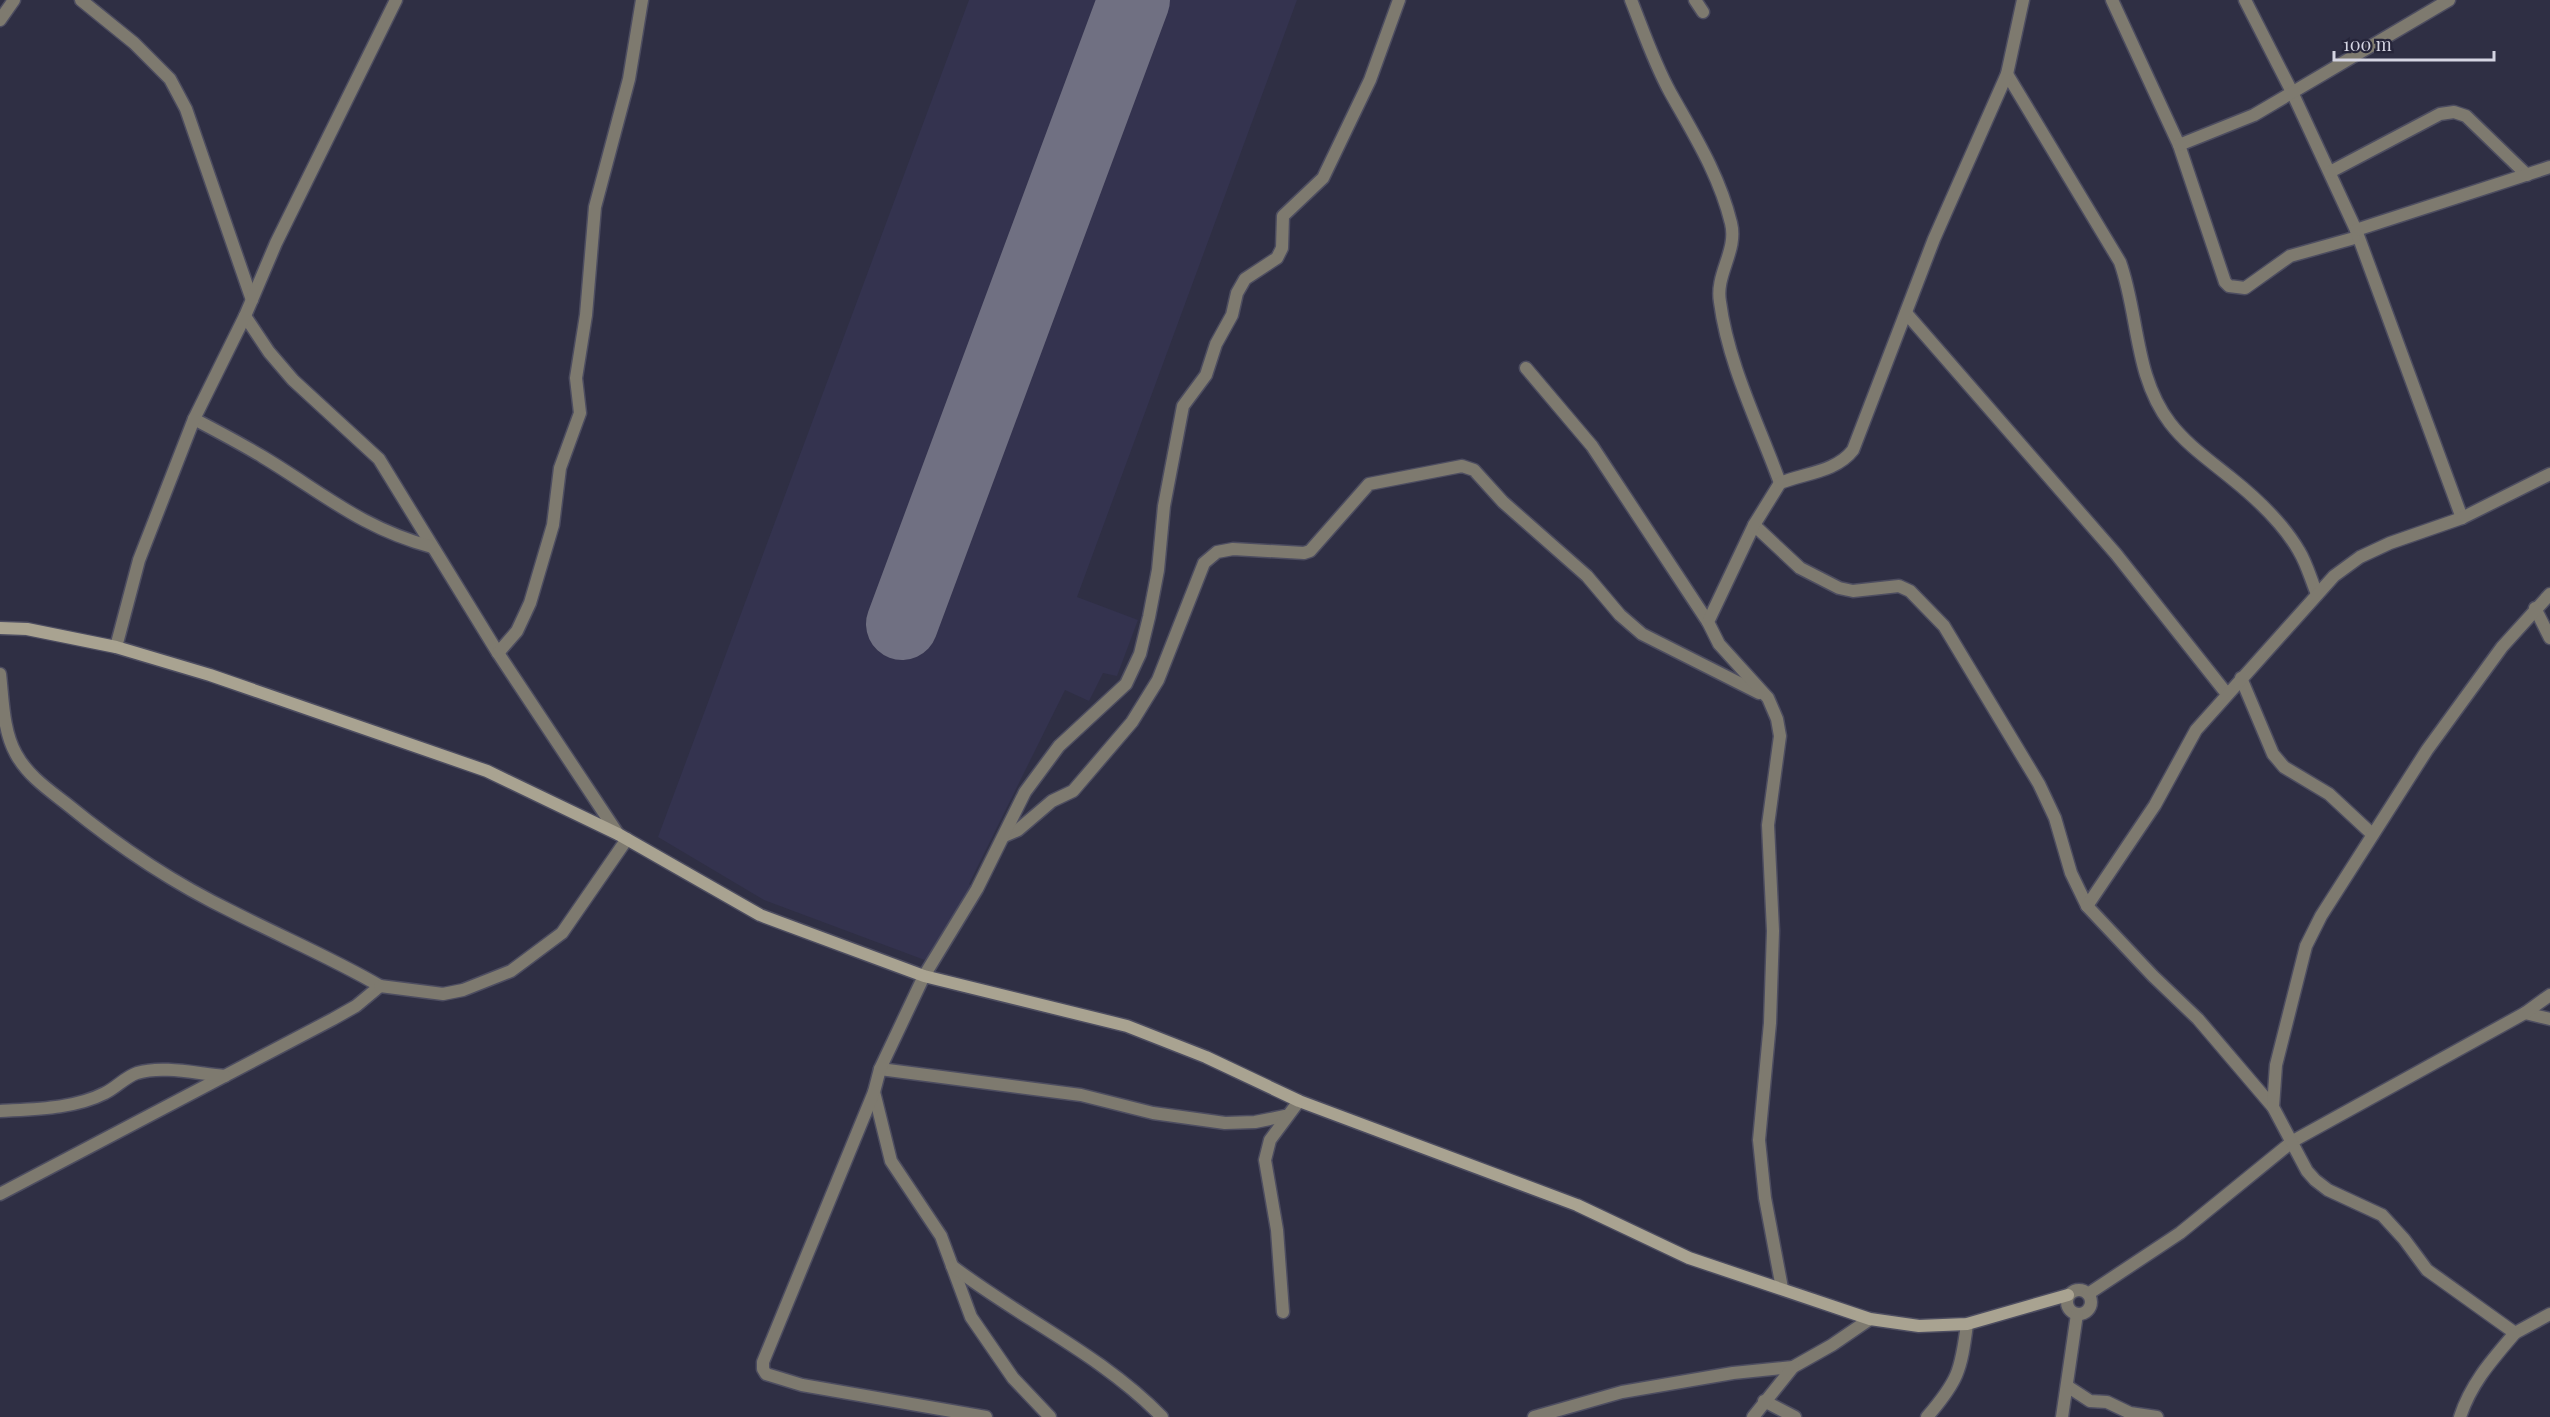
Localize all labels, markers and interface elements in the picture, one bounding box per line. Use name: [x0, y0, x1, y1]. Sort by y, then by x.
scale bar: [2334, 24, 2494, 62]
text: 100 m: [2343, 32, 2392, 56]

